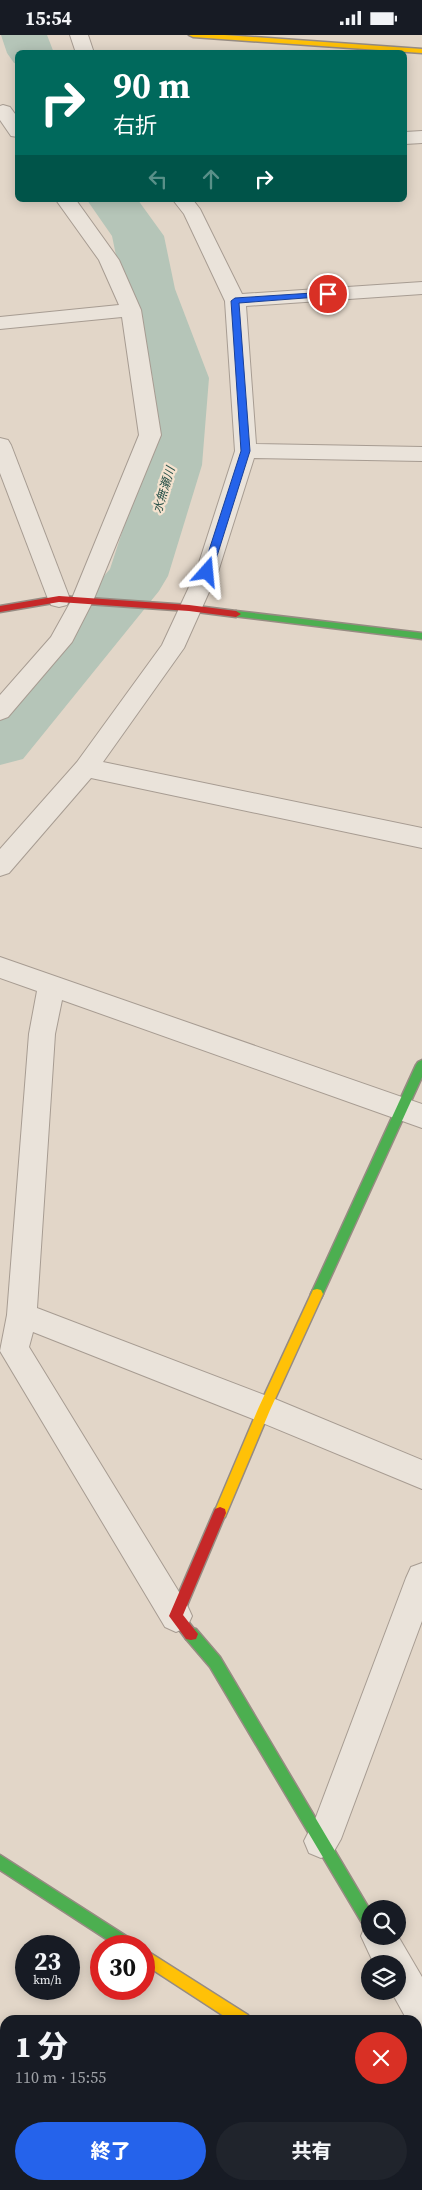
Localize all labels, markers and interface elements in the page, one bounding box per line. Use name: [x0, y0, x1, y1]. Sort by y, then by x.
text: 15:54: [25, 5, 72, 31]
text: 90 m: [113, 62, 190, 110]
icon: right: [30, 70, 95, 135]
text: 右折: [113, 110, 157, 140]
icon: left: [144, 165, 172, 193]
icon: ahead: [197, 165, 225, 193]
icon: right: [250, 165, 278, 193]
pin: [307, 273, 349, 315]
icon: arrive: [314, 280, 342, 308]
water label: 水無瀬川: [149, 463, 179, 515]
position arrow: [180, 545, 232, 597]
map controls: [361, 1900, 406, 2000]
button: search: [361, 1900, 406, 1945]
speed limit sign: 30: [90, 1935, 155, 2000]
text: 23: [34, 1944, 61, 1978]
button: layers: [361, 1955, 406, 2000]
text: km/h: [33, 1972, 62, 1988]
text: 1 分: [15, 2026, 68, 2067]
button: close: [355, 2032, 407, 2084]
text: 110 m · 15:55: [15, 2066, 106, 2088]
button: 終了: [15, 2122, 206, 2180]
button: 共有: [216, 2122, 407, 2180]

